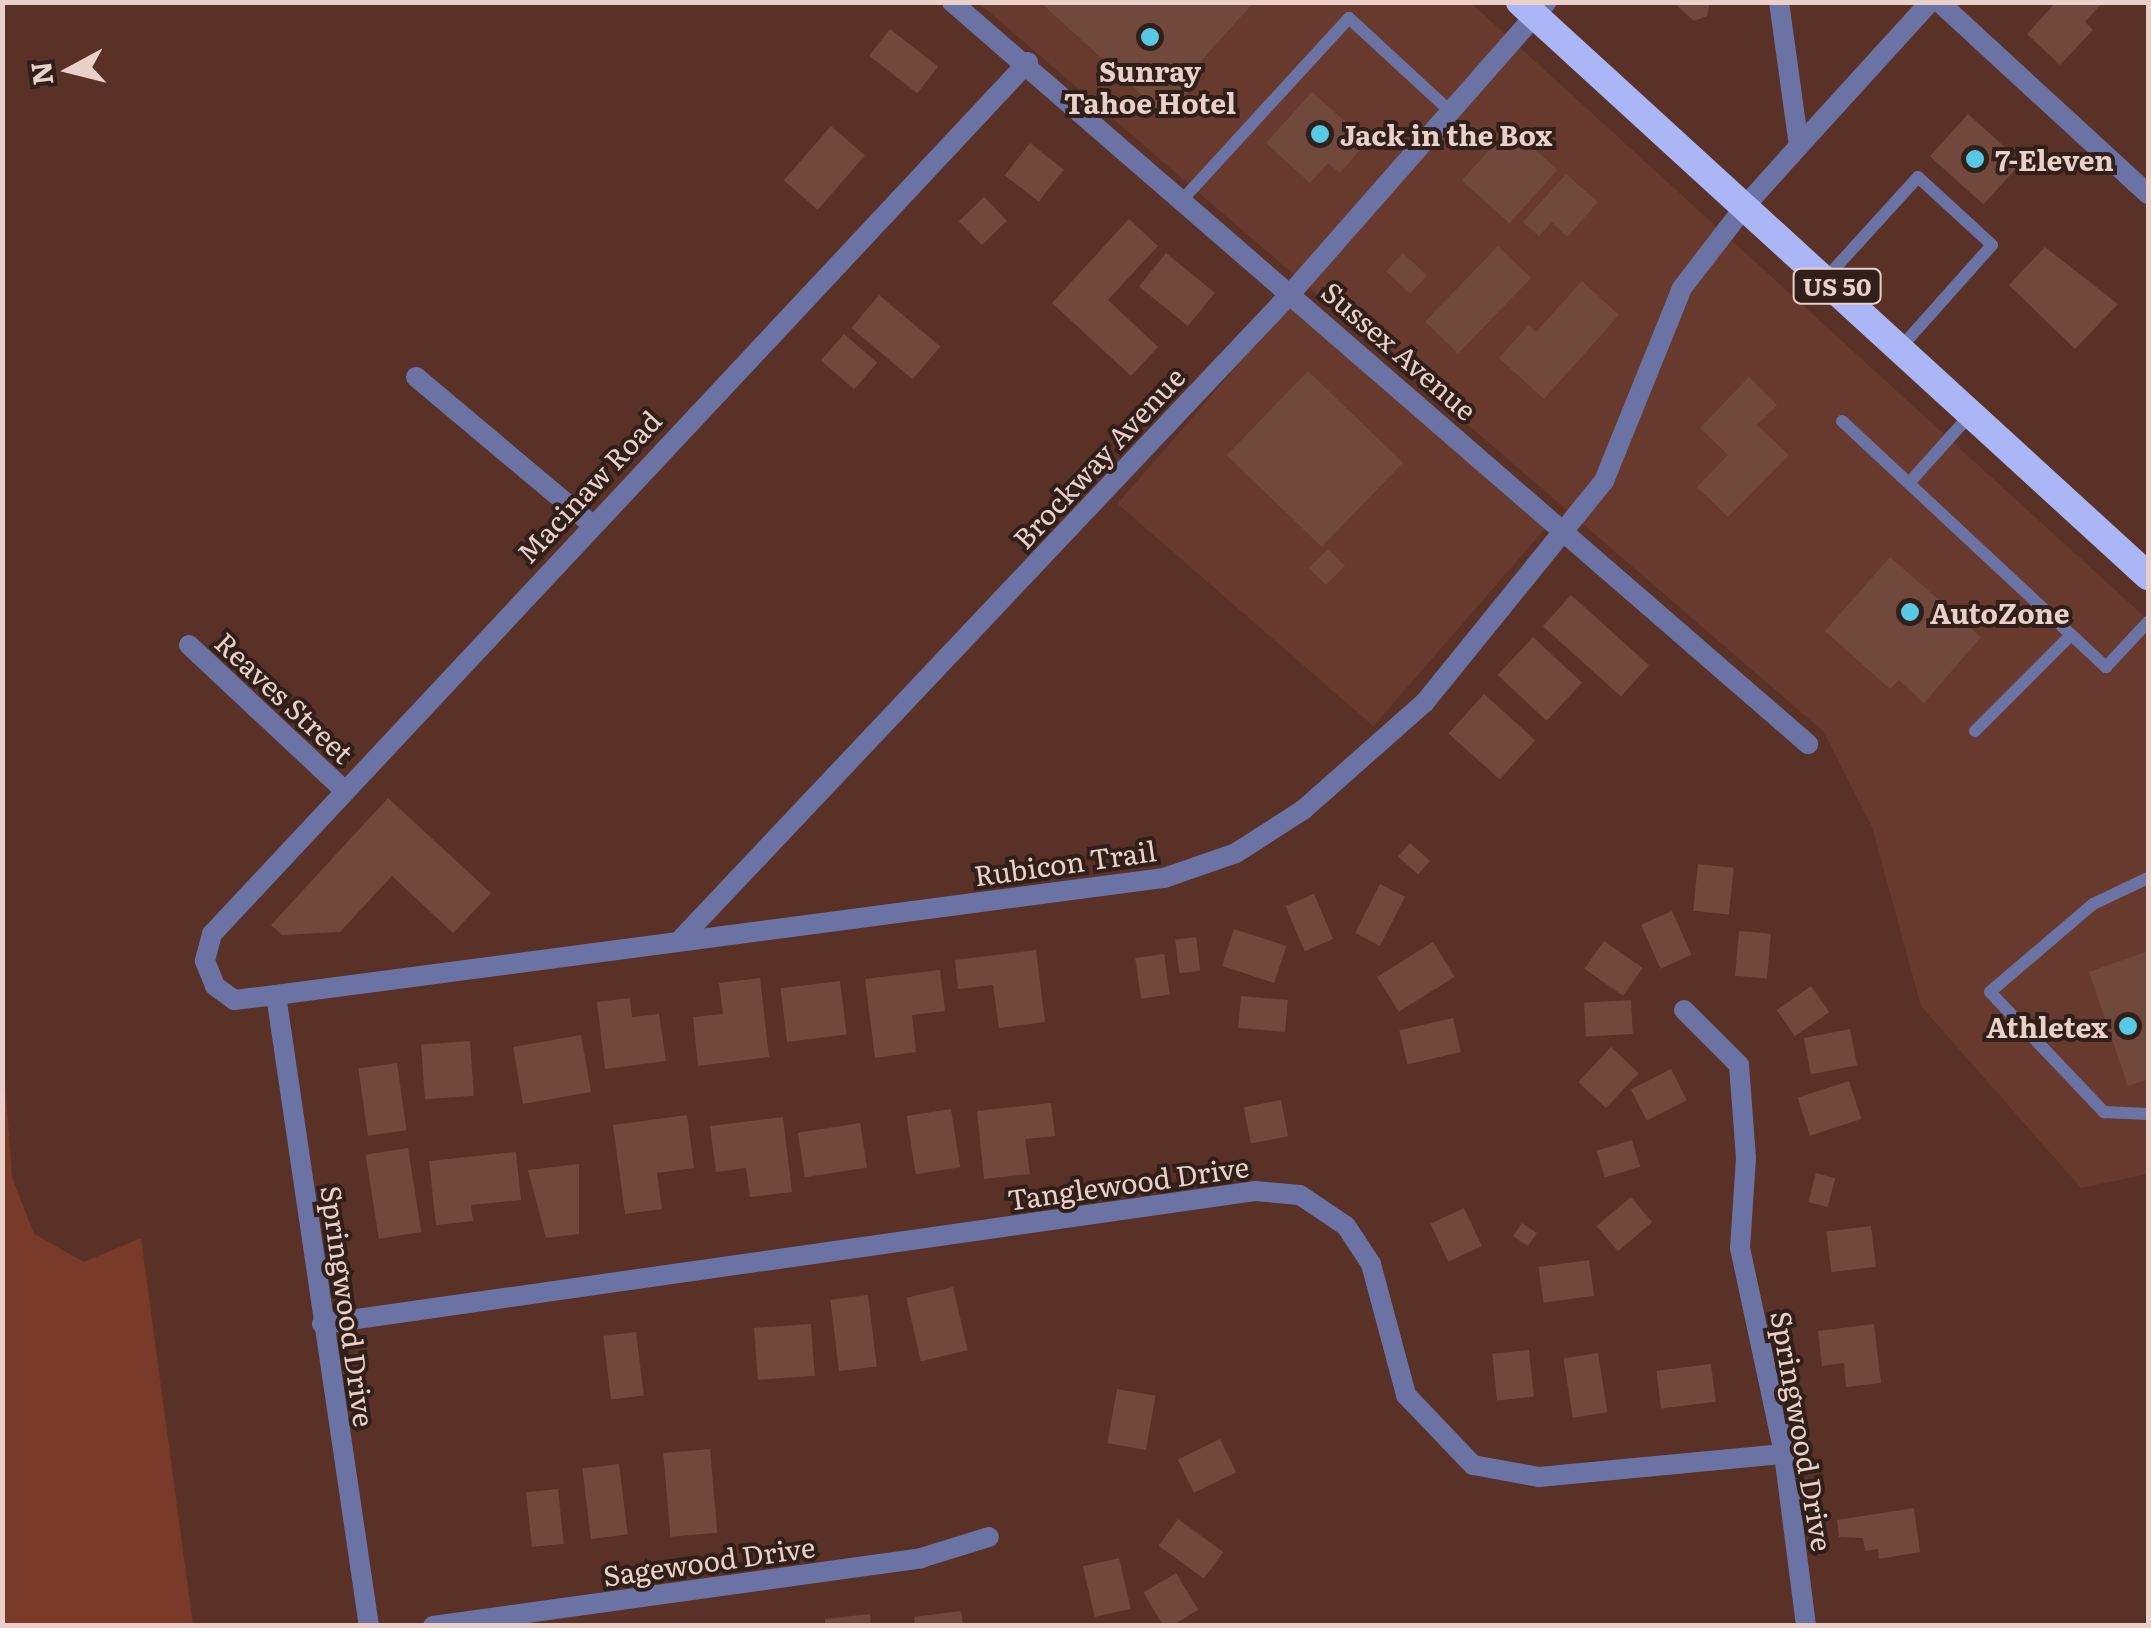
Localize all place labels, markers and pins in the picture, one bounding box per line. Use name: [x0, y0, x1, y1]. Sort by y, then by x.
marker: Sunray Tahoe Hotel: [1139, 26, 1161, 48]
place label: Sunray Tahoe Hotel: [1064, 53, 1236, 119]
place label: Jack in the Box: [1340, 117, 1552, 151]
marker: Jack in the Box: [1309, 123, 1331, 145]
place label: 7-Eleven: [1995, 142, 2114, 176]
marker: 7-Eleven: [1964, 148, 1986, 170]
place label: AutoZone: [1930, 595, 2070, 629]
marker: AutoZone: [1899, 601, 1921, 623]
place label: Athletex: [1986, 1009, 2108, 1043]
marker: Athletex: [2117, 1015, 2139, 1037]

